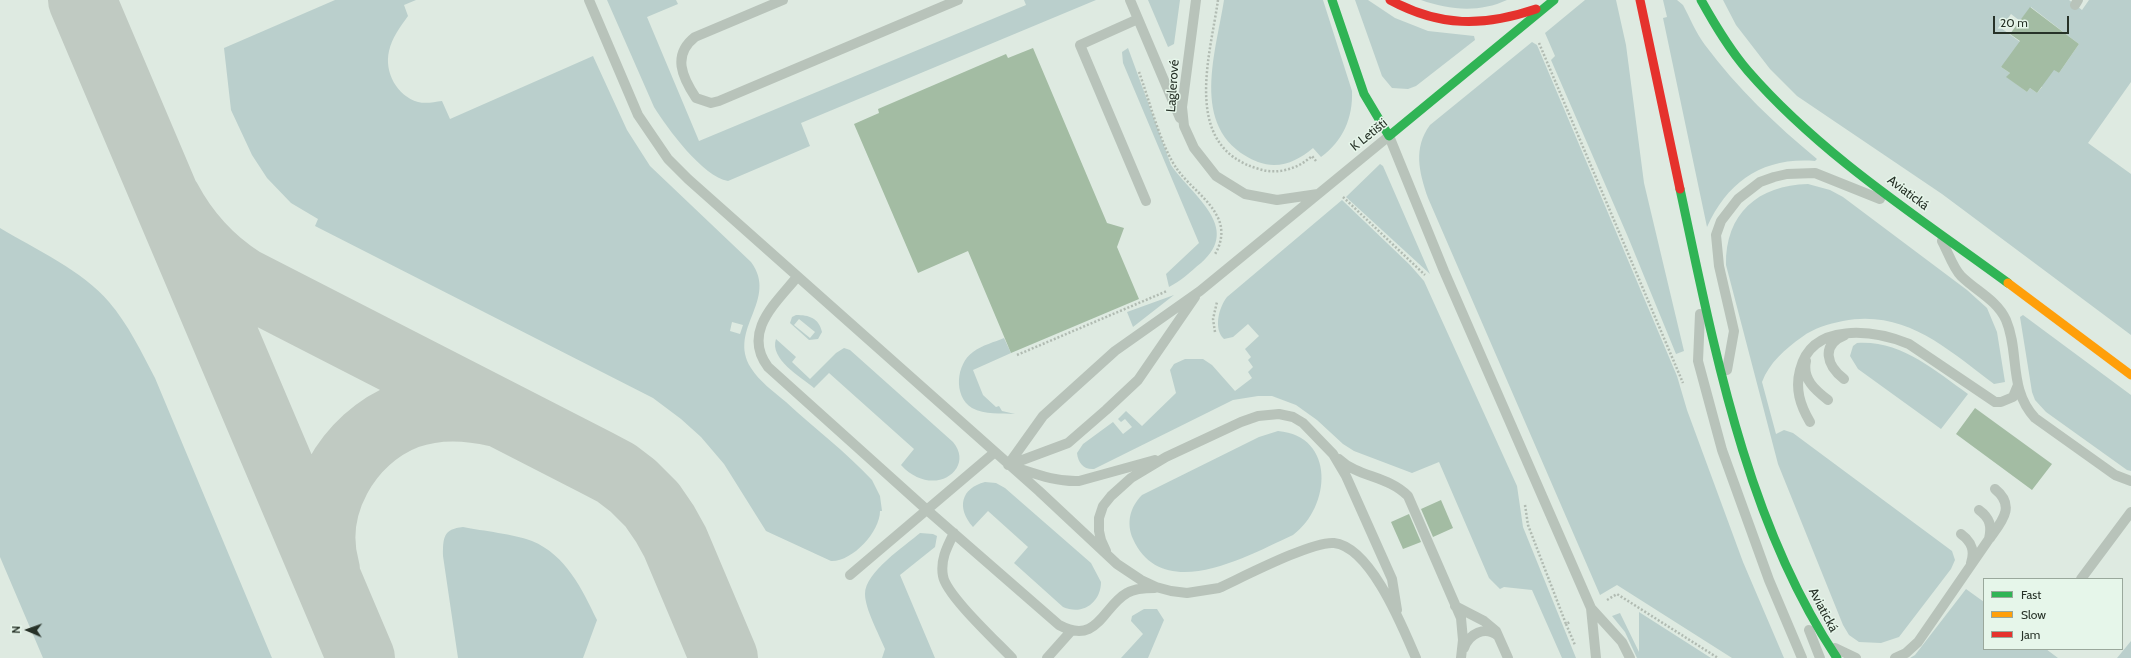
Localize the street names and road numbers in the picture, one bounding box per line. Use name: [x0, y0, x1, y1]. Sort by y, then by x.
street label: Laglerové: [1163, 59, 1183, 113]
street label: K Letišti: [1347, 115, 1391, 155]
street label: Aviatická: [1884, 172, 1932, 214]
street label: Aviatická: [1805, 585, 1841, 635]

